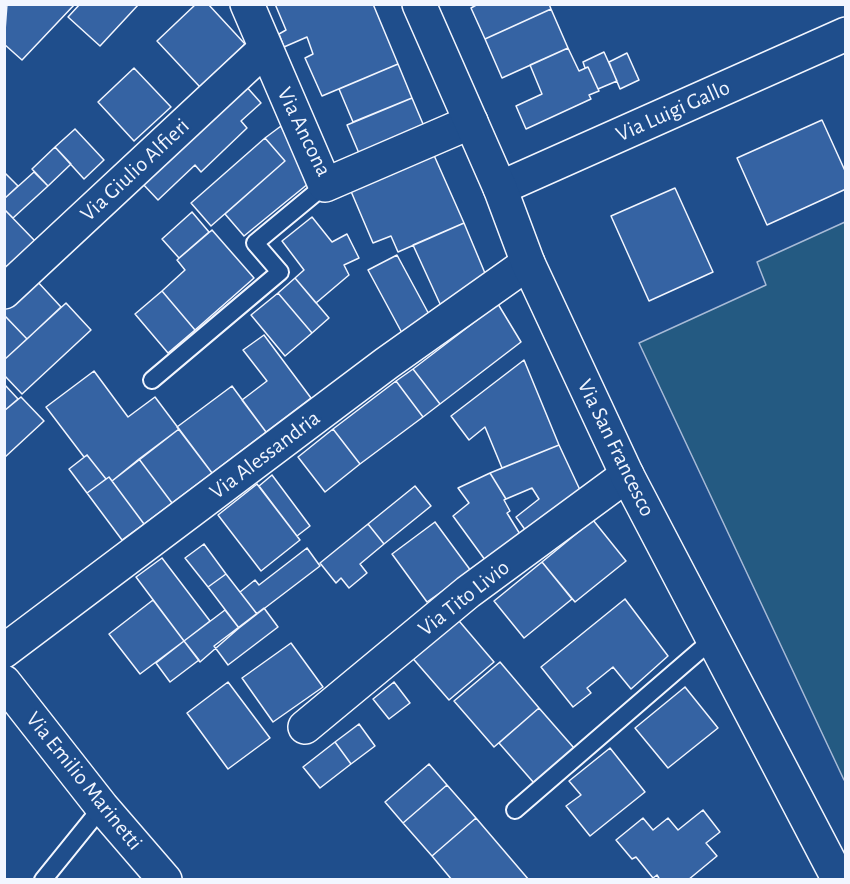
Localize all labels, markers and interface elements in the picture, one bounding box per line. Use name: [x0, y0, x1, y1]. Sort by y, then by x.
street label: Via Luigi Gallo: [612, 74, 734, 148]
street label: Via Ancona: [271, 83, 337, 181]
street label: Via Giulio Alfieri: [75, 113, 195, 227]
street label: Via San Francesco: [571, 375, 661, 521]
street label: Via Alessandria: [205, 405, 325, 505]
street label: Via Tito Livio: [413, 554, 515, 642]
street label: Via Emilio Marinetti: [20, 706, 148, 856]

